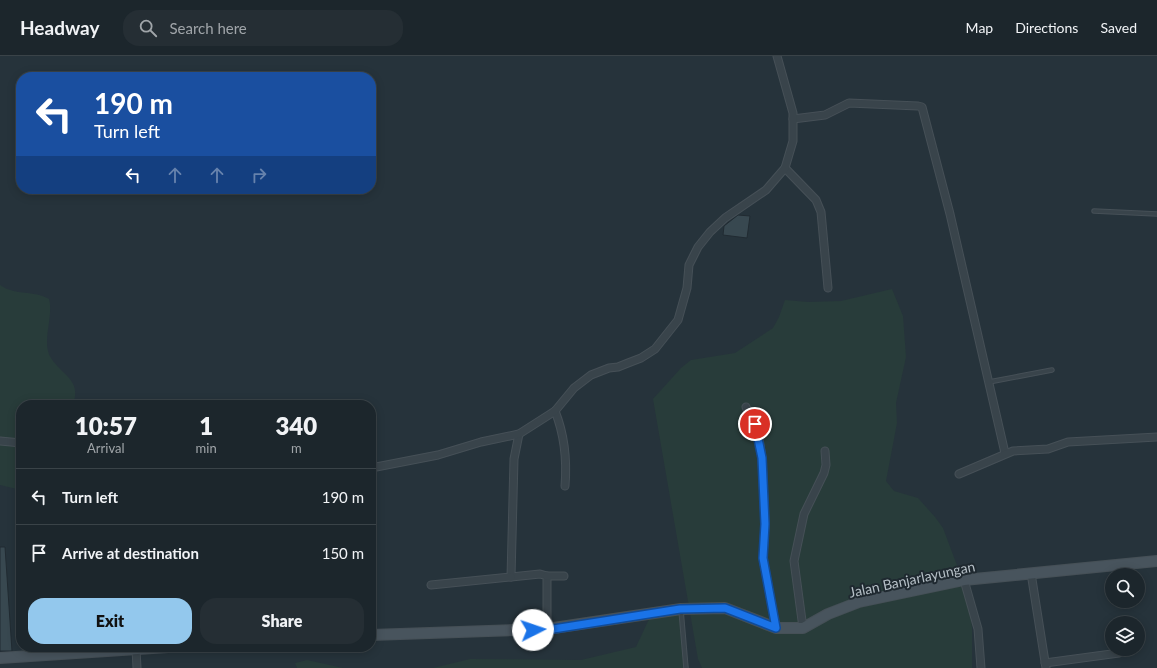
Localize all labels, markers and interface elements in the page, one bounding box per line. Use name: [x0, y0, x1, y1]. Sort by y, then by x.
search box: [123, 10, 403, 46]
text: Headway: [20, 16, 99, 39]
icon: search: [137, 17, 159, 39]
text: Search here: [169, 19, 247, 37]
text: Map: [966, 19, 993, 36]
text: Directions: [1015, 19, 1078, 36]
text: Saved: [1100, 19, 1137, 36]
text: 190 m: [94, 86, 173, 120]
icon: left: [28, 88, 80, 140]
text: Turn left: [94, 120, 160, 142]
icon: left: [122, 164, 144, 186]
icon: ahead: [164, 164, 186, 186]
icon: ahead: [206, 164, 228, 186]
icon: right: [248, 164, 270, 186]
pin: [738, 407, 772, 441]
text: 10:57: [75, 411, 137, 440]
text: 1: [199, 411, 213, 440]
text: 340: [275, 411, 317, 440]
icon: arrive: [744, 413, 766, 435]
text: Arrival: [87, 440, 125, 456]
text: min: [196, 440, 217, 456]
text: m: [291, 440, 302, 456]
icon: left: [28, 486, 50, 508]
text: Turn left: [62, 488, 118, 506]
text: 190 m: [322, 488, 364, 506]
icon: arrive: [28, 542, 50, 564]
text: Arrive at destination: [62, 544, 199, 562]
text: 150 m: [322, 544, 364, 562]
street label: Jalan Banjarlayungan: [847, 557, 977, 601]
map controls: [1105, 568, 1145, 656]
button: search: [1105, 568, 1145, 608]
button: Exit: [28, 598, 192, 644]
button: Share: [200, 598, 364, 644]
position arrow: [512, 609, 554, 651]
button: layers: [1105, 616, 1145, 656]

